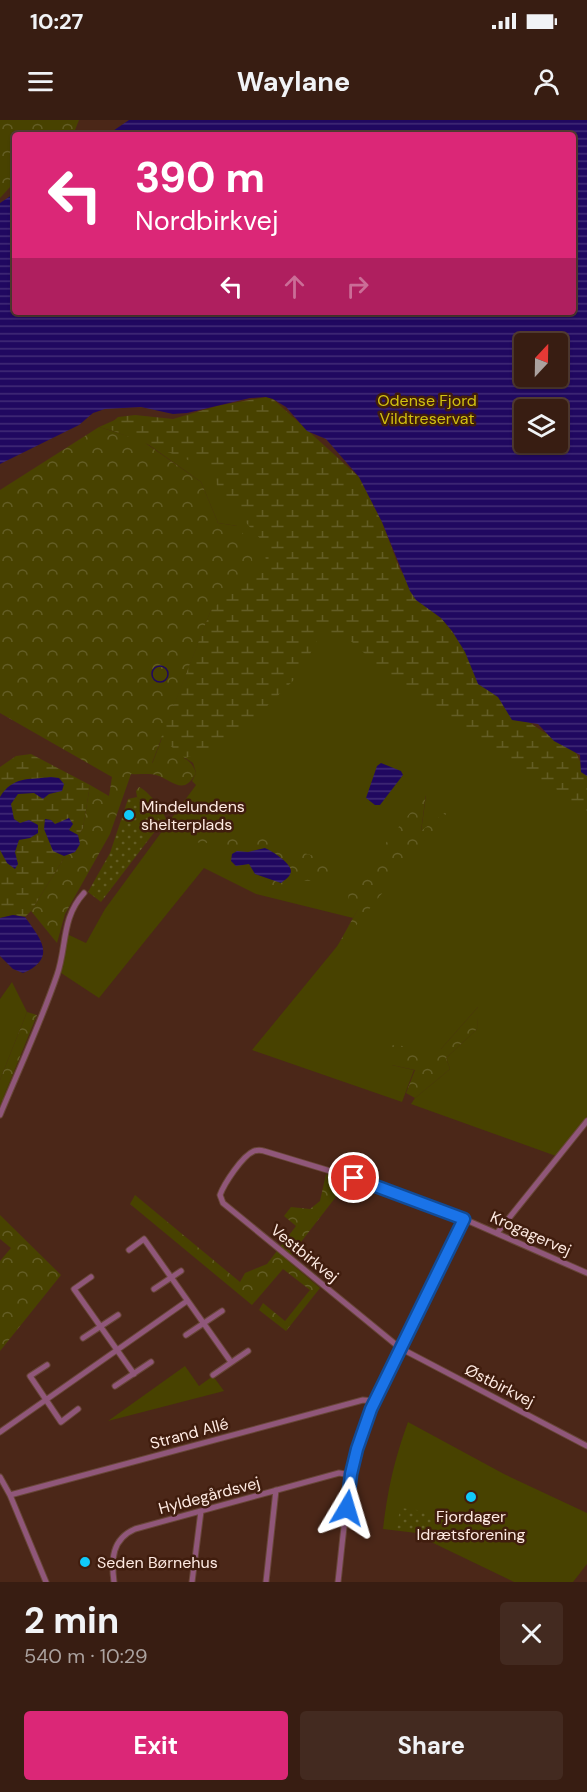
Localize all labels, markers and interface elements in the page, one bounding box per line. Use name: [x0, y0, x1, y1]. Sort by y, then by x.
text: 10:27: [30, 7, 83, 36]
text: Waylane: [237, 64, 350, 99]
icon: menu: [24, 65, 57, 98]
icon: person: [530, 65, 563, 98]
text: 390 m: [135, 150, 265, 205]
icon: left: [36, 156, 114, 234]
text: Nordbirkvej: [135, 203, 279, 238]
icon: left: [215, 270, 248, 303]
icon: ahead: [278, 270, 311, 303]
icon: right: [341, 270, 374, 303]
north arrow: [514, 333, 568, 387]
map controls: [514, 333, 568, 453]
park label: Odense Fjord Vildtreservat: [377, 390, 477, 429]
button: layers: [514, 399, 568, 453]
place label: Mindelundens shelterplads: [141, 796, 245, 835]
marker: Mindelundens shelterplads: [122, 808, 136, 822]
pin: [328, 1152, 379, 1203]
icon: arrive: [337, 1161, 370, 1194]
street label: Krogagervej: [487, 1206, 575, 1261]
street label: Vestbirkvej: [266, 1220, 343, 1287]
street label: Østbirkvej: [461, 1359, 538, 1412]
street label: Strand Allé: [148, 1413, 231, 1454]
street label: Hyldegårdsvej: [156, 1472, 262, 1519]
position arrow: [315, 1476, 379, 1540]
marker: Fjordager Idrætsforening: [464, 1490, 478, 1504]
place label: Fjordager Idrætsforening: [417, 1506, 525, 1545]
place label: Seden Børnehus: [97, 1552, 218, 1573]
marker: Seden Børnehus: [78, 1555, 92, 1569]
text: 2 min: [24, 1597, 119, 1644]
button: close: [500, 1602, 563, 1665]
text: 540 m · 10:29: [24, 1643, 148, 1669]
button: Exit: [24, 1711, 288, 1780]
button: Share: [300, 1711, 563, 1780]

